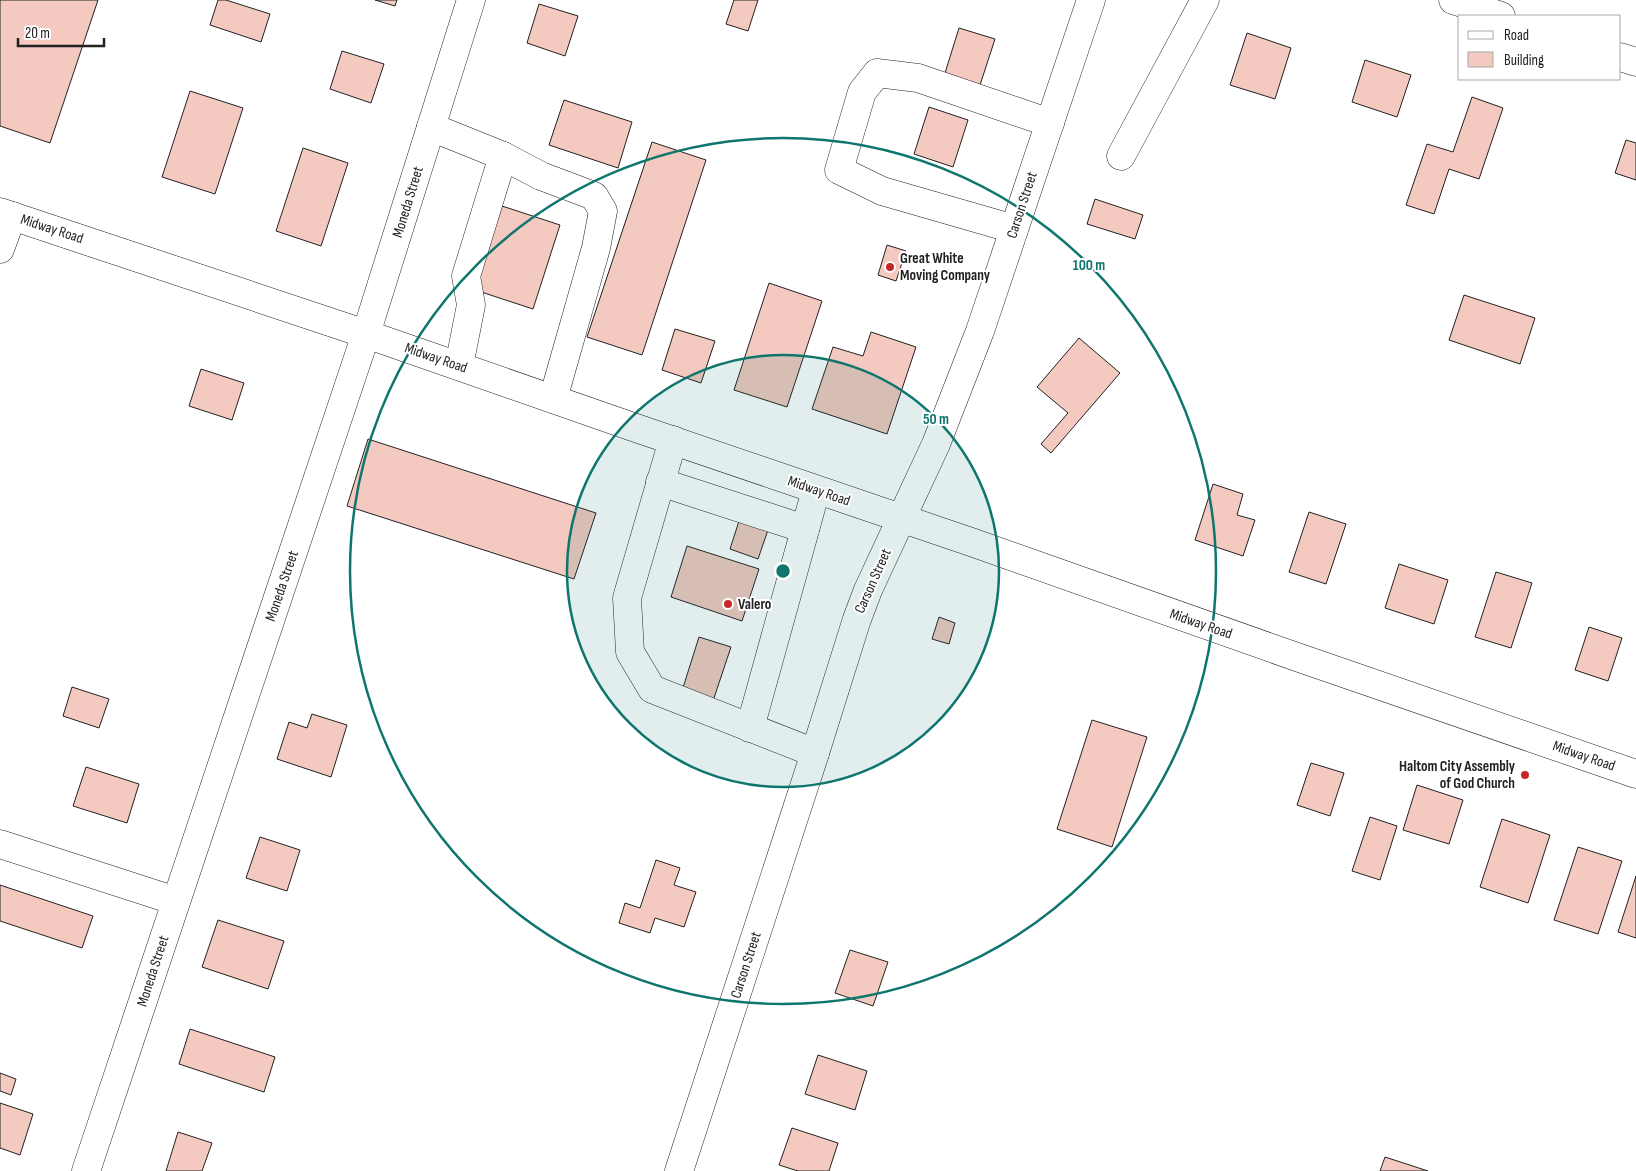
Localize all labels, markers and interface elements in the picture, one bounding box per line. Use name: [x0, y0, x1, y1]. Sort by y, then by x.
scale bar: [18, 15, 104, 47]
legend: [1458, 15, 1621, 80]
text: 20 m: [25, 24, 50, 43]
text: Road: [1504, 26, 1529, 45]
text: Building: [1504, 51, 1544, 70]
street label: Moneda Street: [388, 164, 428, 240]
street label: Carson Street: [1002, 169, 1042, 241]
street label: Midway Road: [18, 210, 86, 248]
place label: Great White Moving Company: [900, 249, 991, 285]
text: 100 m: [1073, 256, 1105, 275]
marker: Great White Moving Company: [884, 261, 896, 273]
street label: Midway Road: [402, 338, 470, 378]
text: 50 m: [923, 410, 949, 429]
street label: Midway Road: [785, 471, 853, 511]
street label: Carson Street: [850, 545, 896, 616]
street label: Moneda Street: [261, 548, 303, 624]
centre of rings: [774, 562, 792, 580]
place label: Valero: [738, 595, 771, 614]
marker: Valero: [722, 598, 734, 610]
street label: Midway Road: [1167, 604, 1235, 644]
street label: Midway Road: [1550, 736, 1618, 776]
place label: Haltom City Assembly of God Church: [1399, 757, 1516, 793]
marker: Haltom City Assembly of God Church: [1519, 769, 1531, 781]
street label: Carson Street: [726, 929, 766, 1001]
street label: Moneda Street: [133, 933, 174, 1009]

